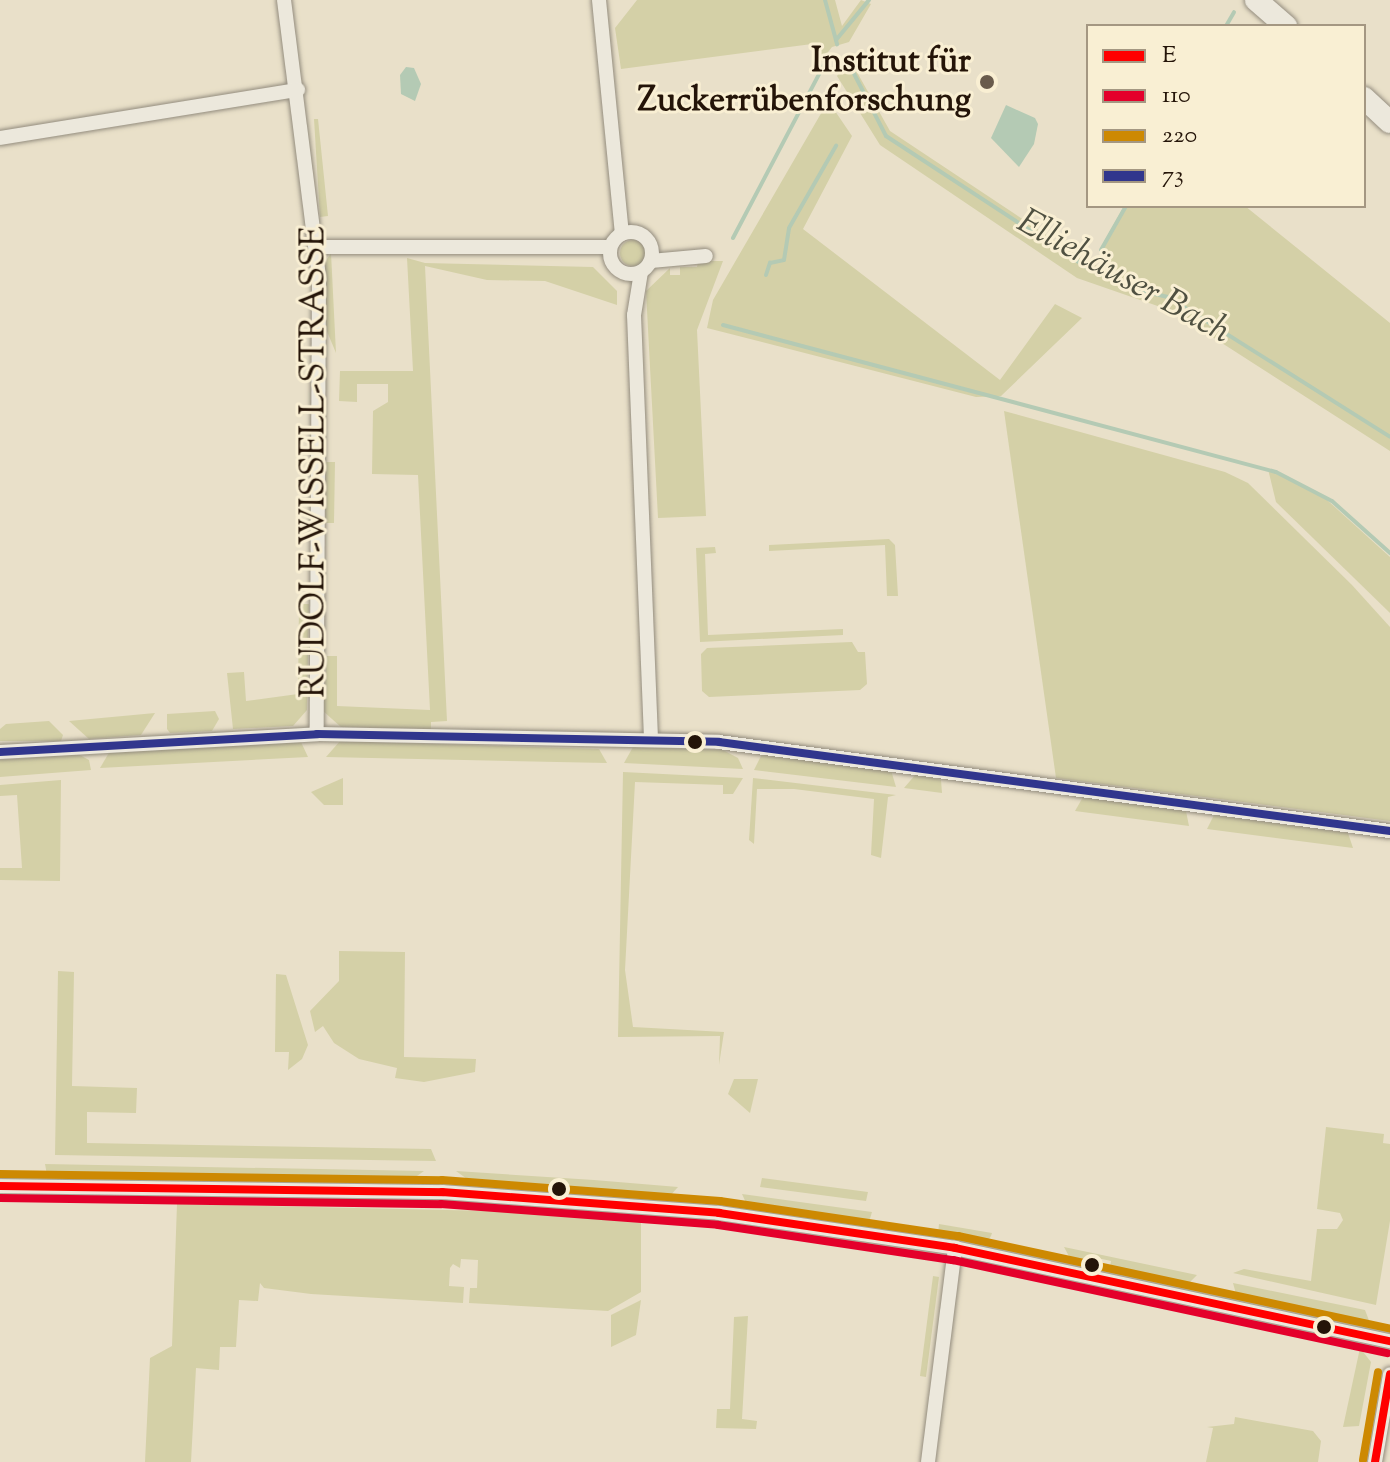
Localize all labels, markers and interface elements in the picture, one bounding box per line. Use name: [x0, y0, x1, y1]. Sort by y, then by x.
legend: [1086, 24, 1366, 208]
text: E: [1162, 39, 1177, 73]
place label: Institut für Zuckerrübenforschung: [638, 42, 971, 122]
marker: Institut für Zuckerrübenforschung: [978, 73, 996, 91]
text: 110: [1162, 79, 1191, 113]
text: 220: [1162, 119, 1197, 153]
text: 73: [1162, 159, 1184, 193]
water label: Elliehäuser Bach: [1008, 201, 1238, 355]
street label: RUDOLF-WISSELL-STRASSE: [295, 226, 335, 698]
unlabelled marker: [687, 734, 703, 750]
unlabelled marker: [551, 1181, 567, 1197]
unlabelled marker: [1084, 1257, 1100, 1273]
unlabelled marker: [1316, 1319, 1332, 1335]

